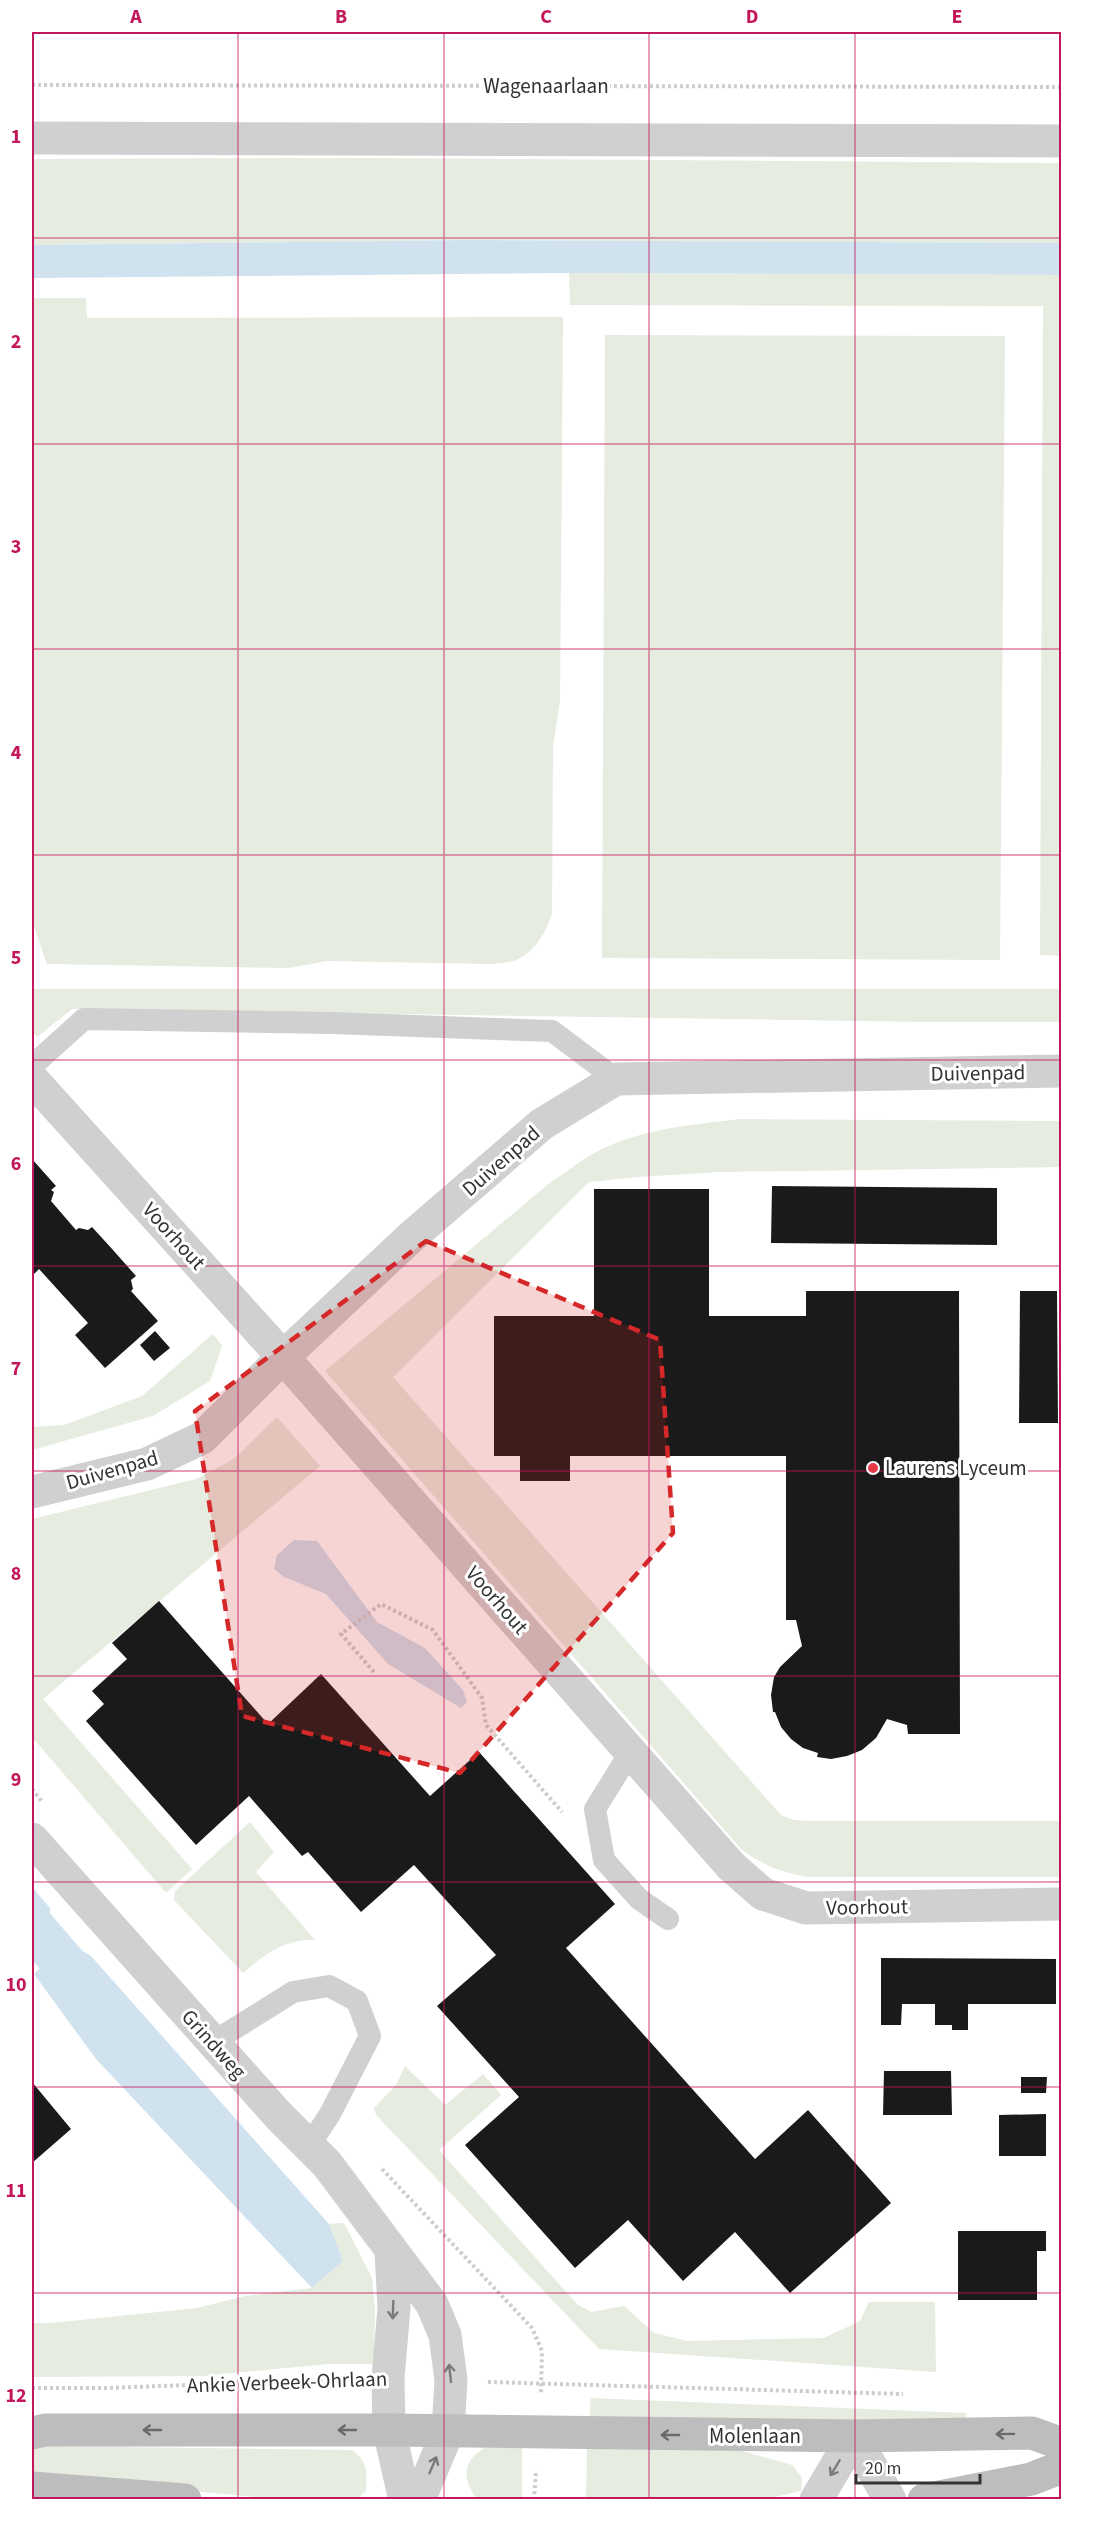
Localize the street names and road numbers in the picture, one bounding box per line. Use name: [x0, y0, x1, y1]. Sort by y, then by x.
street label: Wagenaarlaan: [483, 71, 609, 101]
street label: Duivenpad: [930, 1057, 1026, 1089]
street label: Duivenpad: [455, 1119, 547, 1203]
street label: Voorhout: [135, 1196, 213, 1276]
street label: Duivenpad: [62, 1443, 162, 1497]
street label: Voorhout: [459, 1559, 535, 1641]
street label: Voorhout: [826, 1891, 908, 1923]
street label: Grindweg: [175, 2003, 254, 2086]
street label: Ankie Verbeek-Ohrlaan: [186, 2364, 388, 2400]
street label: Molenlaan: [709, 2421, 801, 2451]

